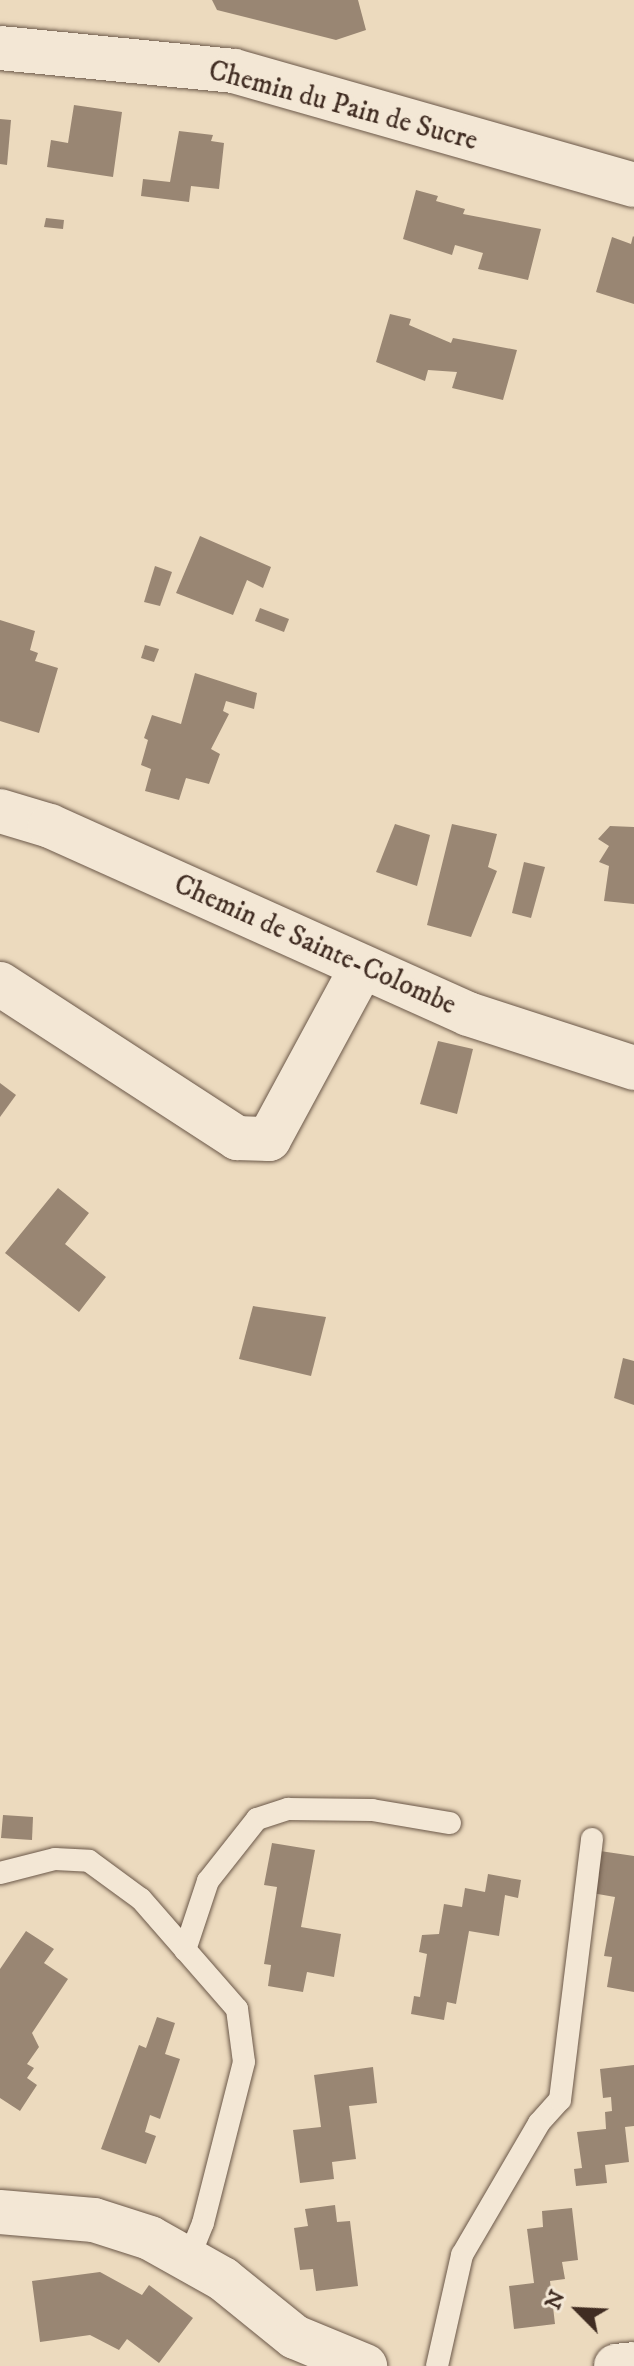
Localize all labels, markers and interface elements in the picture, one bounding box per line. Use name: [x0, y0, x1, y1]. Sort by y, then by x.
street label: Chemin du Pain de Sucre: [205, 54, 481, 158]
street label: Chemin de Sainte-Colombe: [169, 868, 461, 1022]
north arrow: [538, 2270, 618, 2350]
text: N: [540, 2286, 572, 2314]

